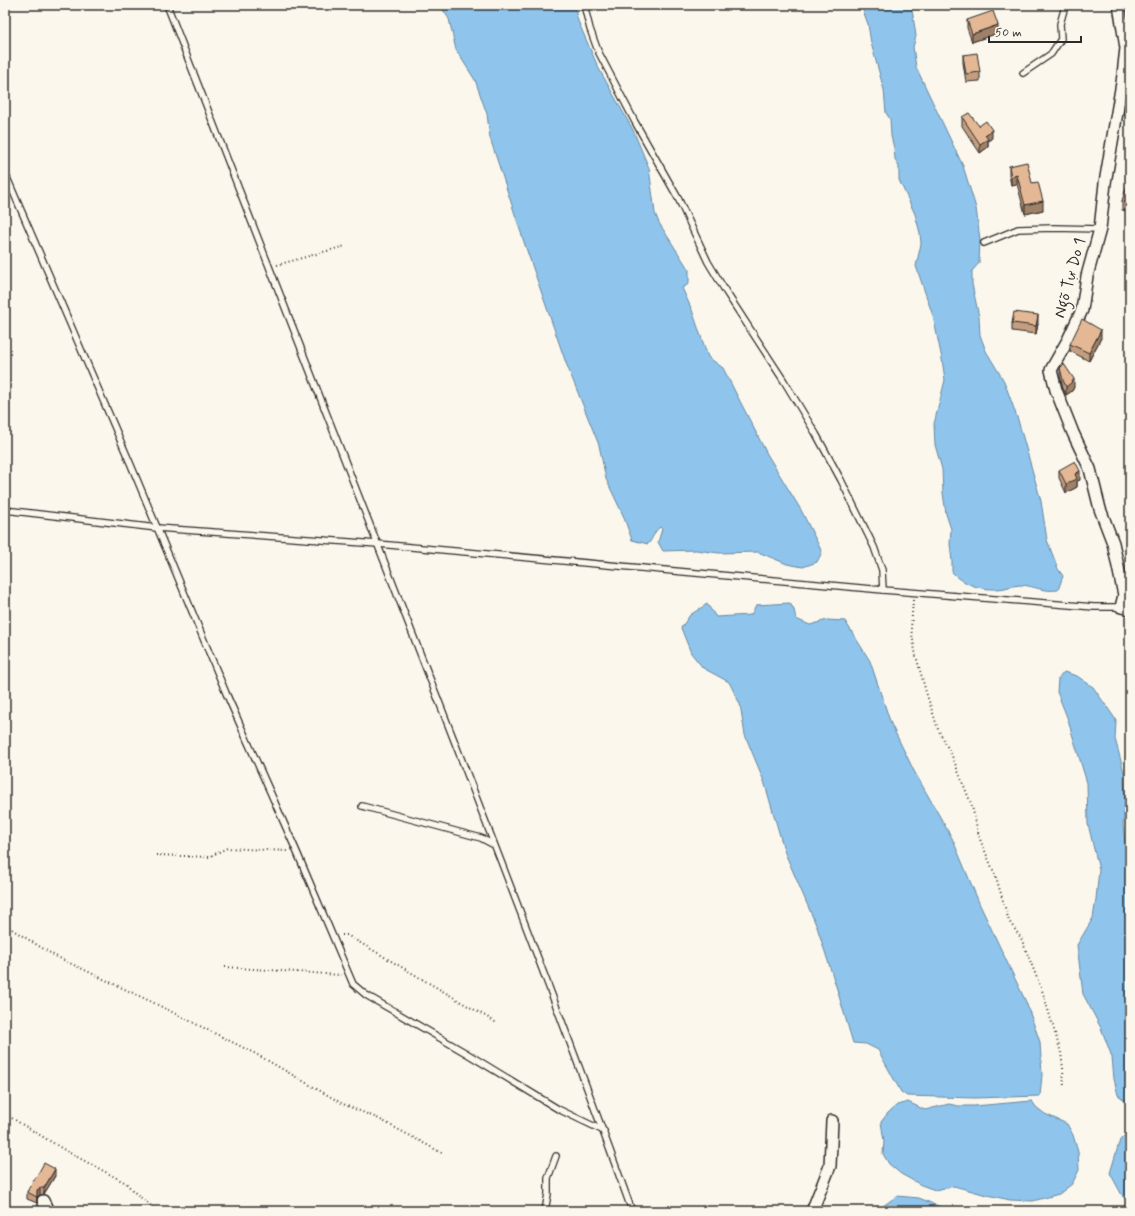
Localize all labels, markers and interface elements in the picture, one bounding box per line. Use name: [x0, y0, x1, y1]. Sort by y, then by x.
scale bar: [989, 18, 1081, 44]
text: 50 m: [995, 25, 1022, 41]
street label: Ngõ Tự Do 1: [1049, 236, 1092, 321]

